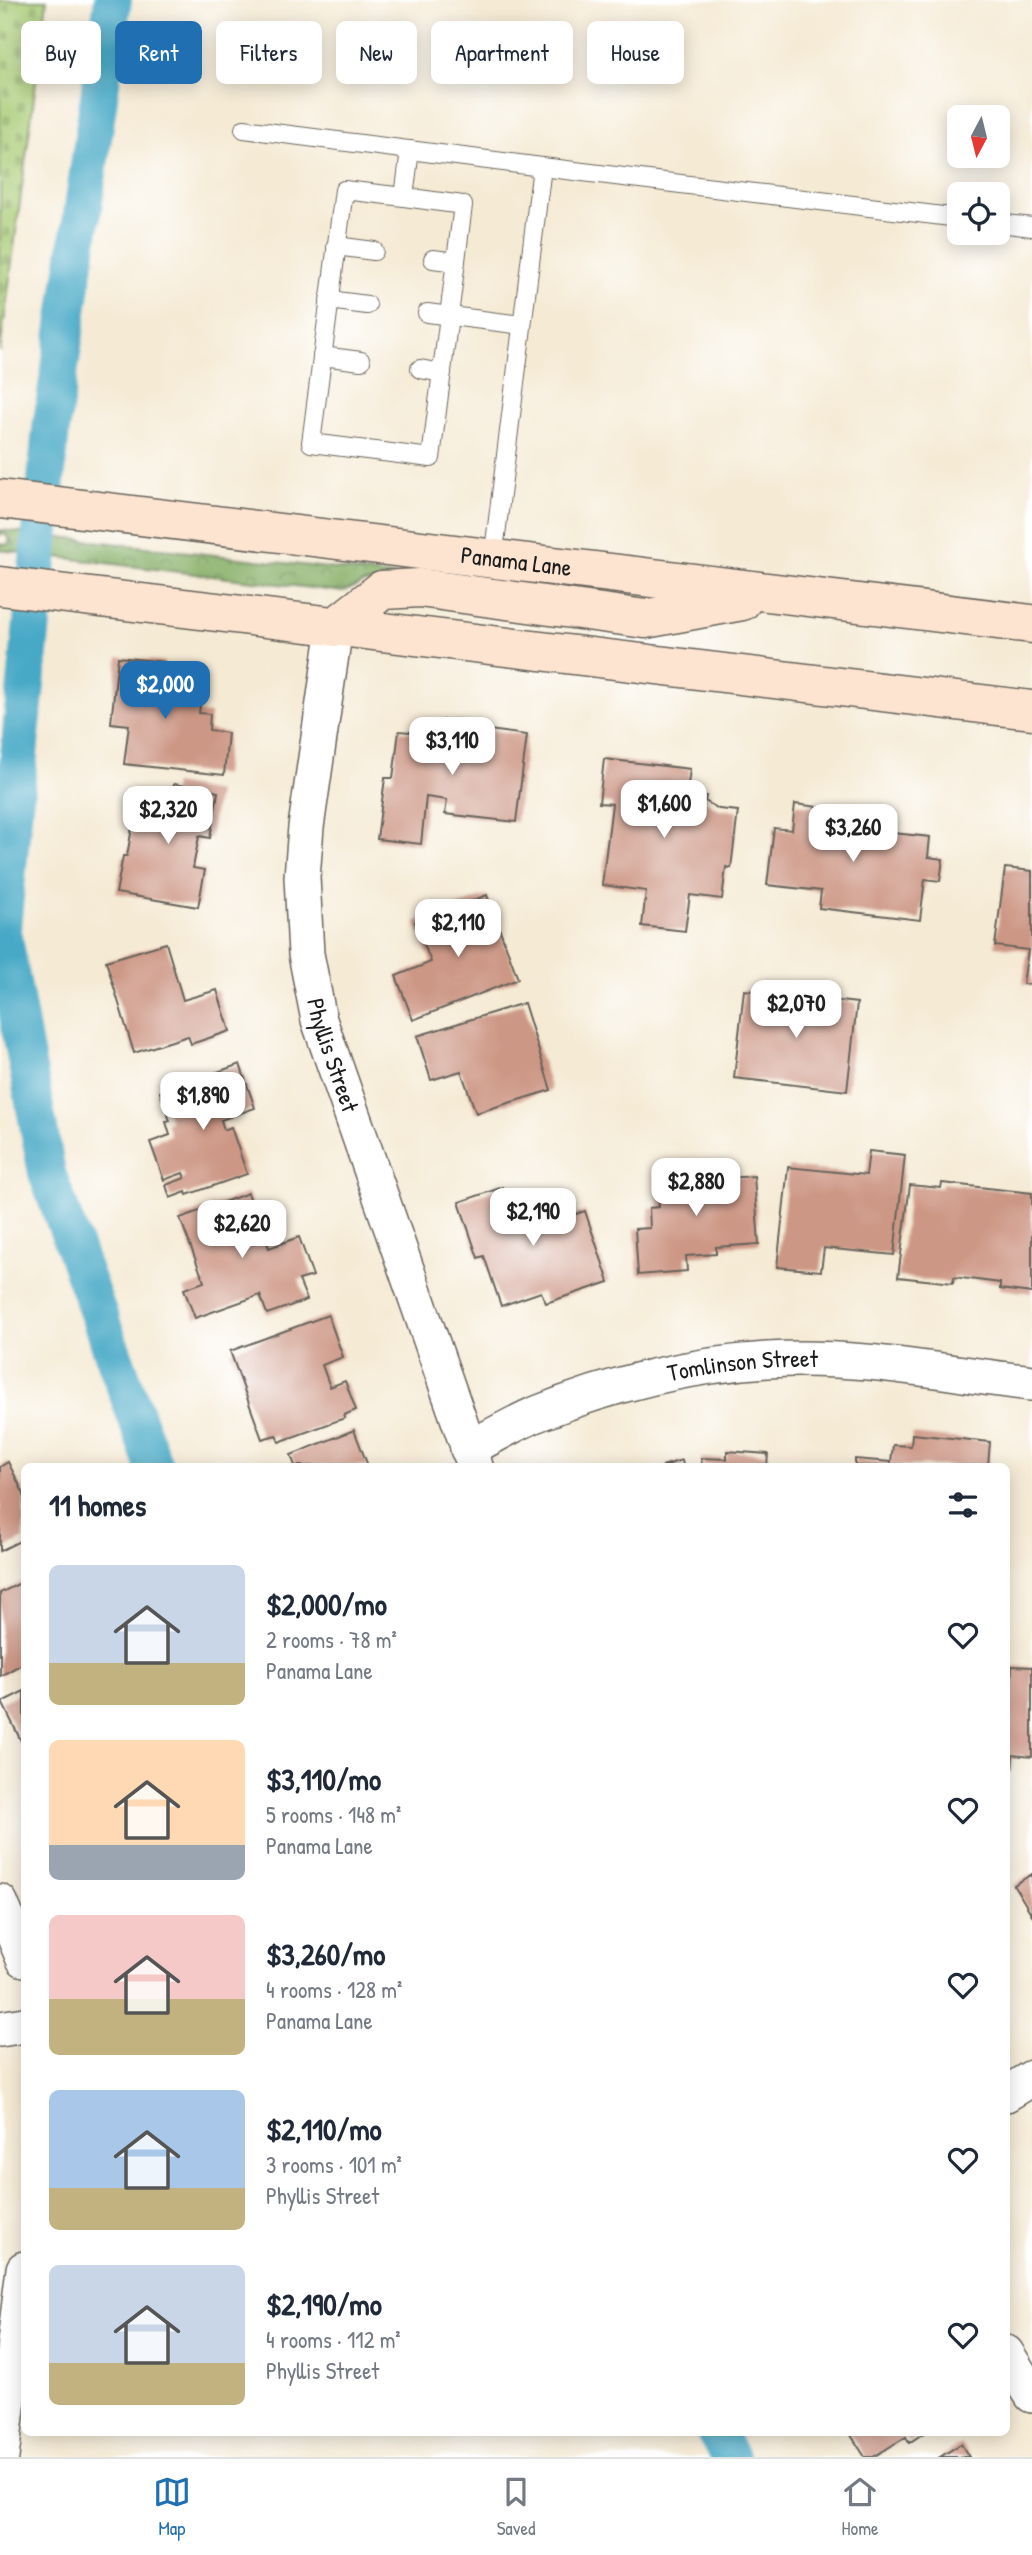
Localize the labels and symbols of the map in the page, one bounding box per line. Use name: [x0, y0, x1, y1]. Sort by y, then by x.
north arrow: [947, 105, 1010, 168]
street label: Panama Lane: [459, 538, 574, 583]
pin: $2,000: [108, 662, 222, 721]
pin: $3,110: [395, 718, 509, 777]
pin: $1,600: [607, 780, 721, 840]
pin: $2,320: [111, 786, 225, 846]
pin: $3,260: [796, 804, 910, 864]
pin: $2,110: [401, 900, 515, 959]
pin: $2,070: [739, 981, 853, 1040]
street label: Phyllis Street: [300, 995, 367, 1117]
pin: $1,890: [146, 1072, 260, 1132]
pin: $2,880: [639, 1158, 753, 1218]
pin: $2,190: [476, 1188, 590, 1248]
pin: $2,620: [185, 1200, 299, 1260]
street label: Tomlinson Street: [664, 1342, 819, 1388]

